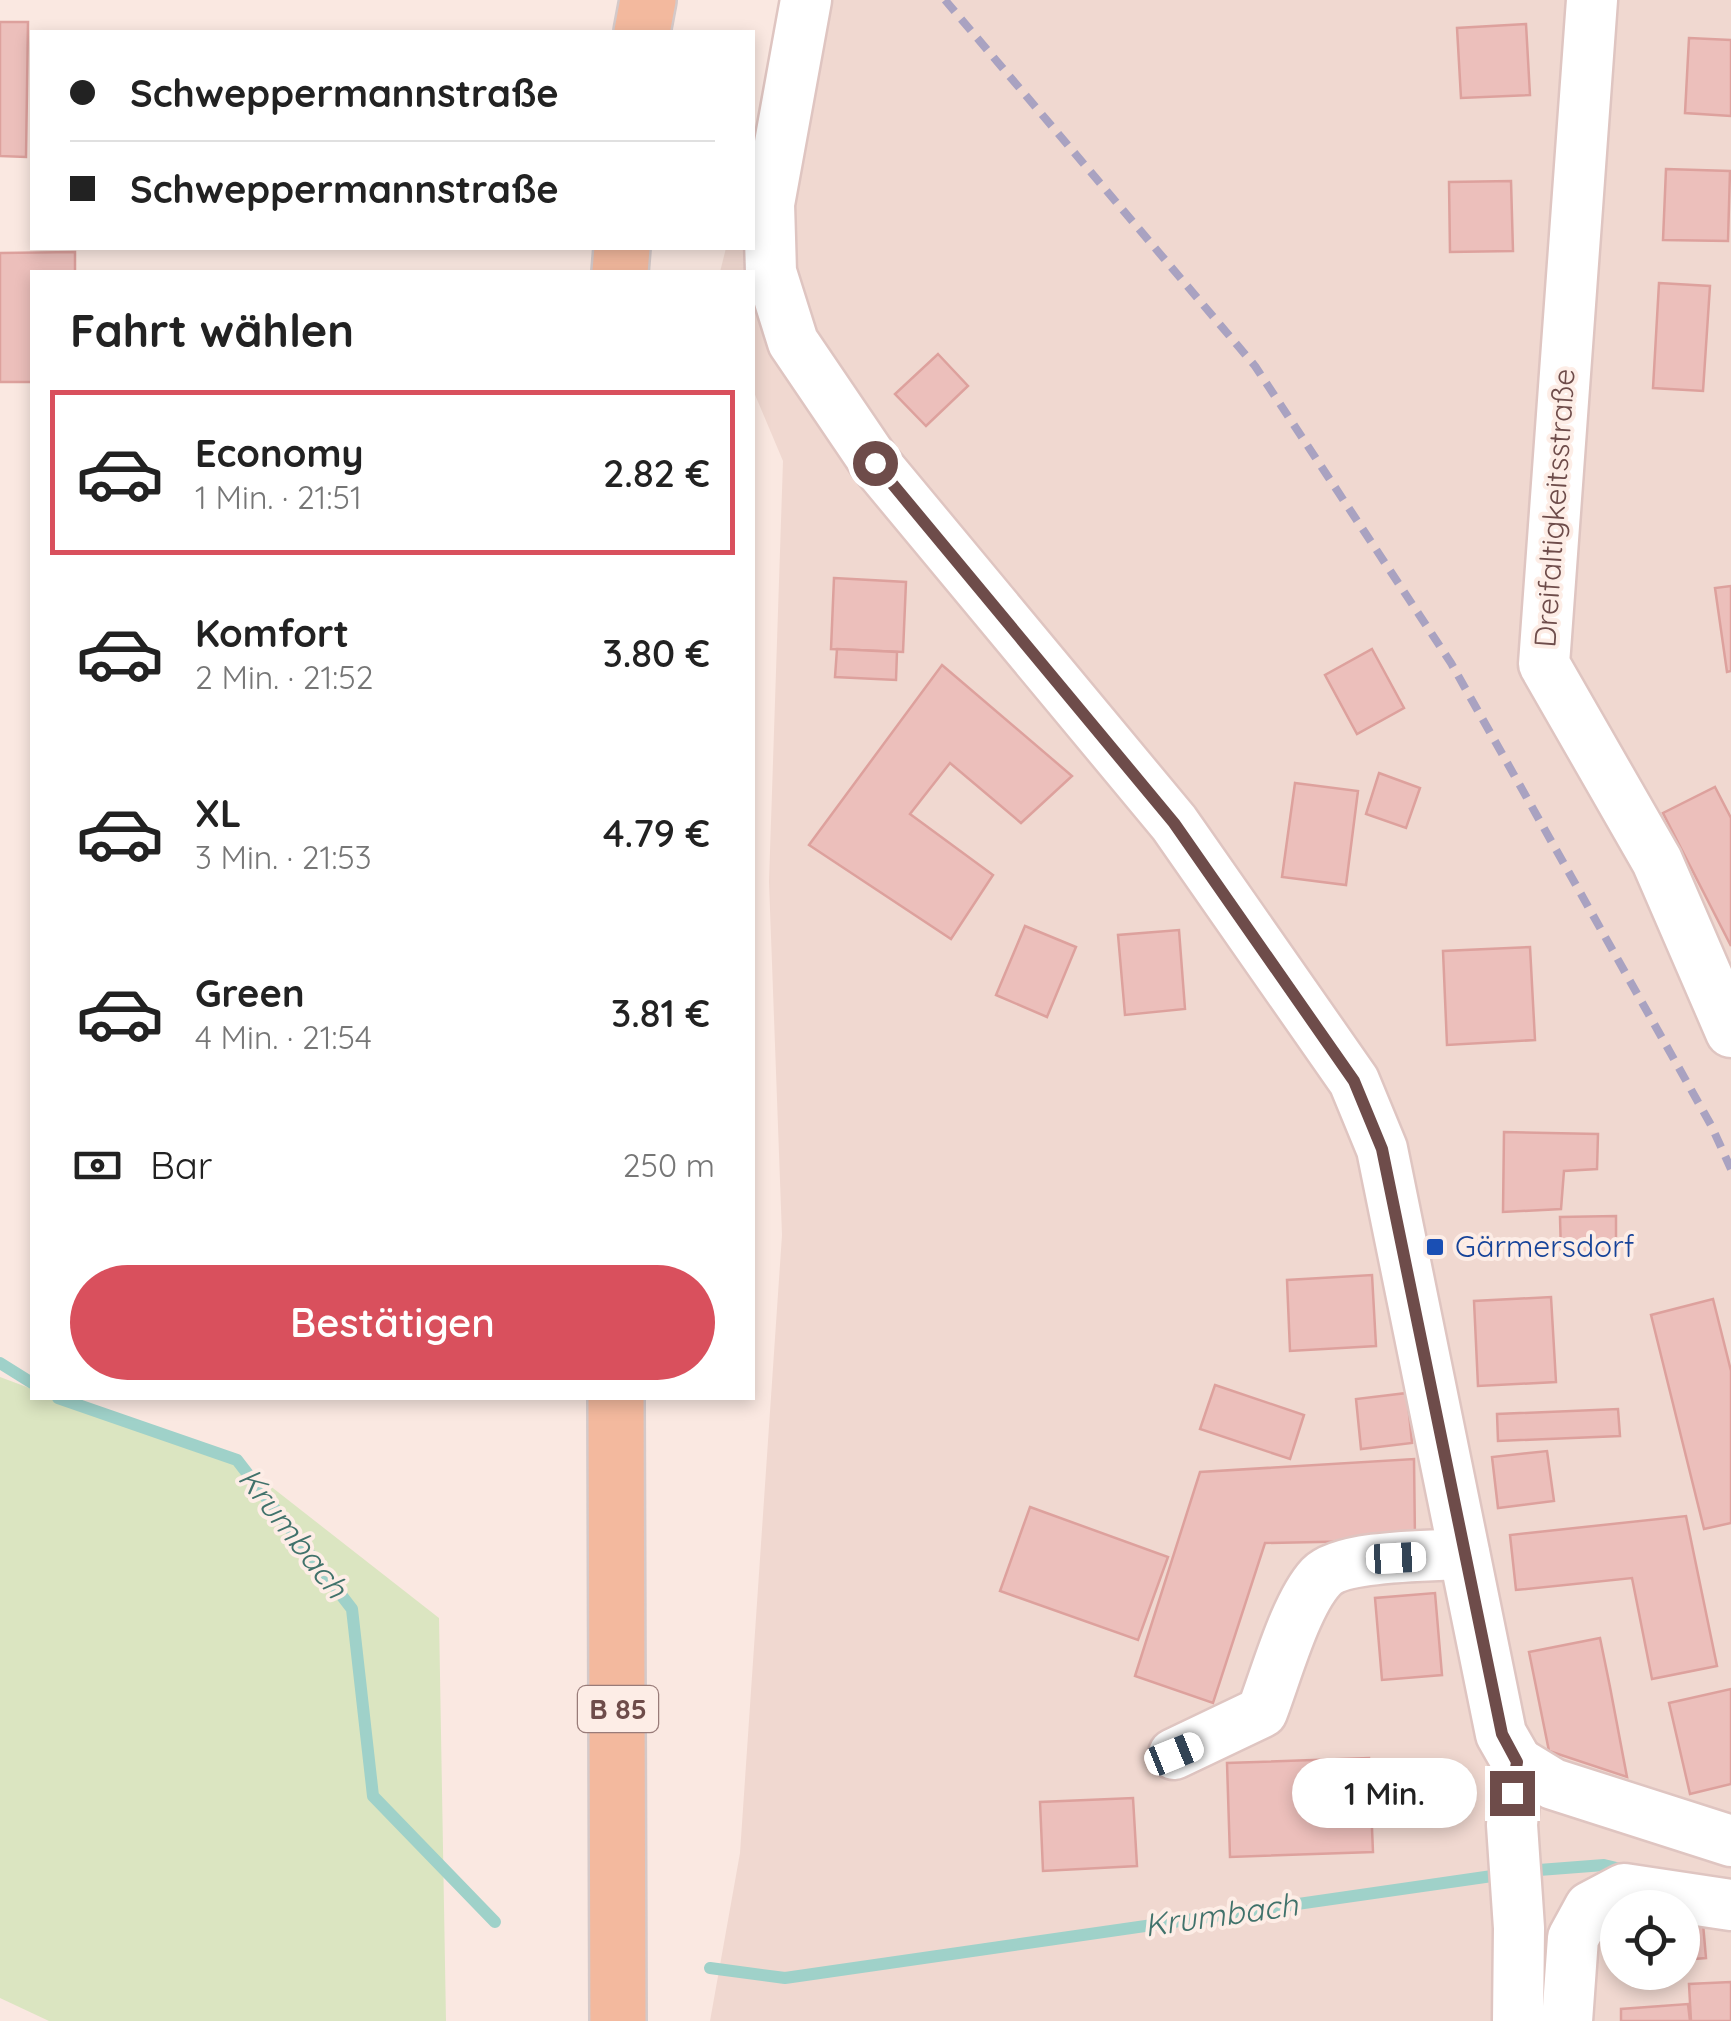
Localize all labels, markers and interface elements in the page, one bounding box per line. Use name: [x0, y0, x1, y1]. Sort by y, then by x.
text: Schweppermannstraße: [130, 69, 559, 117]
text: Schweppermannstraße: [130, 165, 559, 213]
text: Fahrt wählen: [70, 302, 354, 358]
street label: Dreifaltigkeitsstraße: [1525, 367, 1583, 649]
icon: car: [75, 428, 165, 518]
text: Economy: [195, 429, 364, 477]
route start: [853, 441, 898, 486]
text: 2.82 €: [603, 449, 710, 497]
text: 1 Min. · 21:51: [195, 477, 362, 517]
icon: car: [75, 608, 165, 698]
text: Komfort: [195, 609, 349, 657]
text: 3.80 €: [602, 629, 710, 677]
text: 2 Min. · 21:52: [195, 657, 374, 697]
icon: car: [75, 788, 165, 878]
text: XL: [195, 789, 241, 837]
text: 4.79 €: [603, 809, 710, 857]
text: 3 Min. · 21:53: [195, 837, 372, 877]
icon: car: [75, 968, 165, 1058]
text: Green: [195, 969, 305, 1017]
text: 3.81 €: [611, 989, 710, 1037]
text: 4 Min. · 21:54: [195, 1017, 372, 1057]
icon: cash: [70, 1138, 125, 1193]
text: Bar: [150, 1141, 212, 1189]
text: 250 m: [623, 1145, 715, 1185]
place label: Gärmersdorf: [1455, 1227, 1635, 1265]
marker: Gärmersdorf: [1424, 1236, 1446, 1258]
button: Bestätigen: [70, 1265, 715, 1380]
water label: Krumbach: [230, 1459, 358, 1606]
car: [1365, 1541, 1427, 1575]
road number: B 85: [578, 1686, 658, 1732]
car: [1141, 1729, 1207, 1779]
callout: 1 Min.: [1292, 1758, 1477, 1828]
route end: [1490, 1771, 1535, 1816]
text: 1 Min.: [1344, 1773, 1425, 1813]
water label: Krumbach: [1142, 1883, 1301, 1945]
map controls: [1600, 1890, 1700, 1990]
button: locate: [1600, 1890, 1700, 1990]

